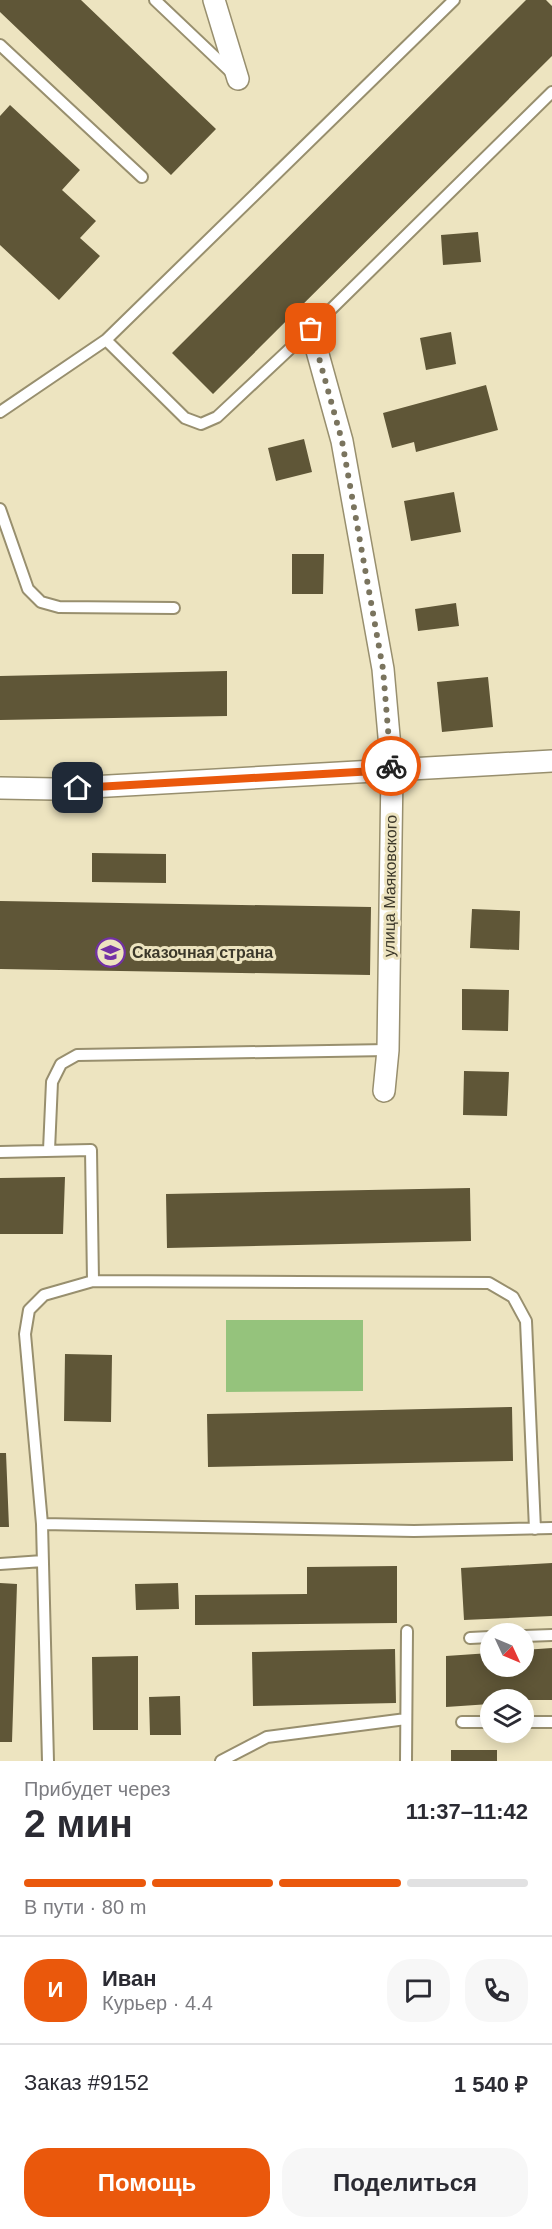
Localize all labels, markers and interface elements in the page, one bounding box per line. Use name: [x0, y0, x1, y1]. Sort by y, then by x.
pin: [285, 303, 336, 354]
icon: bag: [294, 312, 327, 345]
courier: [361, 736, 421, 796]
icon: bike: [375, 750, 408, 783]
pin: [52, 762, 103, 813]
icon: home: [61, 771, 94, 804]
street label: улица Маяковского: [380, 815, 400, 957]
school or university icon: Сказочная страна: [95, 936, 127, 968]
place label: Сказочная страна: [132, 944, 273, 961]
north arrow: [480, 1623, 534, 1677]
map controls: [480, 1623, 534, 1743]
button: layers: [480, 1689, 534, 1743]
text: Прибудет через: [24, 1778, 170, 1800]
text: 11:37–11:42: [406, 1799, 528, 1824]
text: 2 мин: [24, 1802, 133, 1845]
text: В пути · 80 m: [24, 1896, 146, 1918]
button: chat: [387, 1959, 450, 2022]
button: phone: [465, 1959, 528, 2022]
text: Иван: [102, 1966, 157, 1991]
text: И: [48, 1977, 63, 2002]
text: Курьер · 4.4: [102, 1992, 213, 2014]
text: Заказ #9152: [24, 2070, 149, 2095]
text: 1 540 ₽: [454, 2072, 528, 2097]
button: Помощь: [24, 2148, 270, 2217]
button: Поделиться: [282, 2148, 528, 2217]

